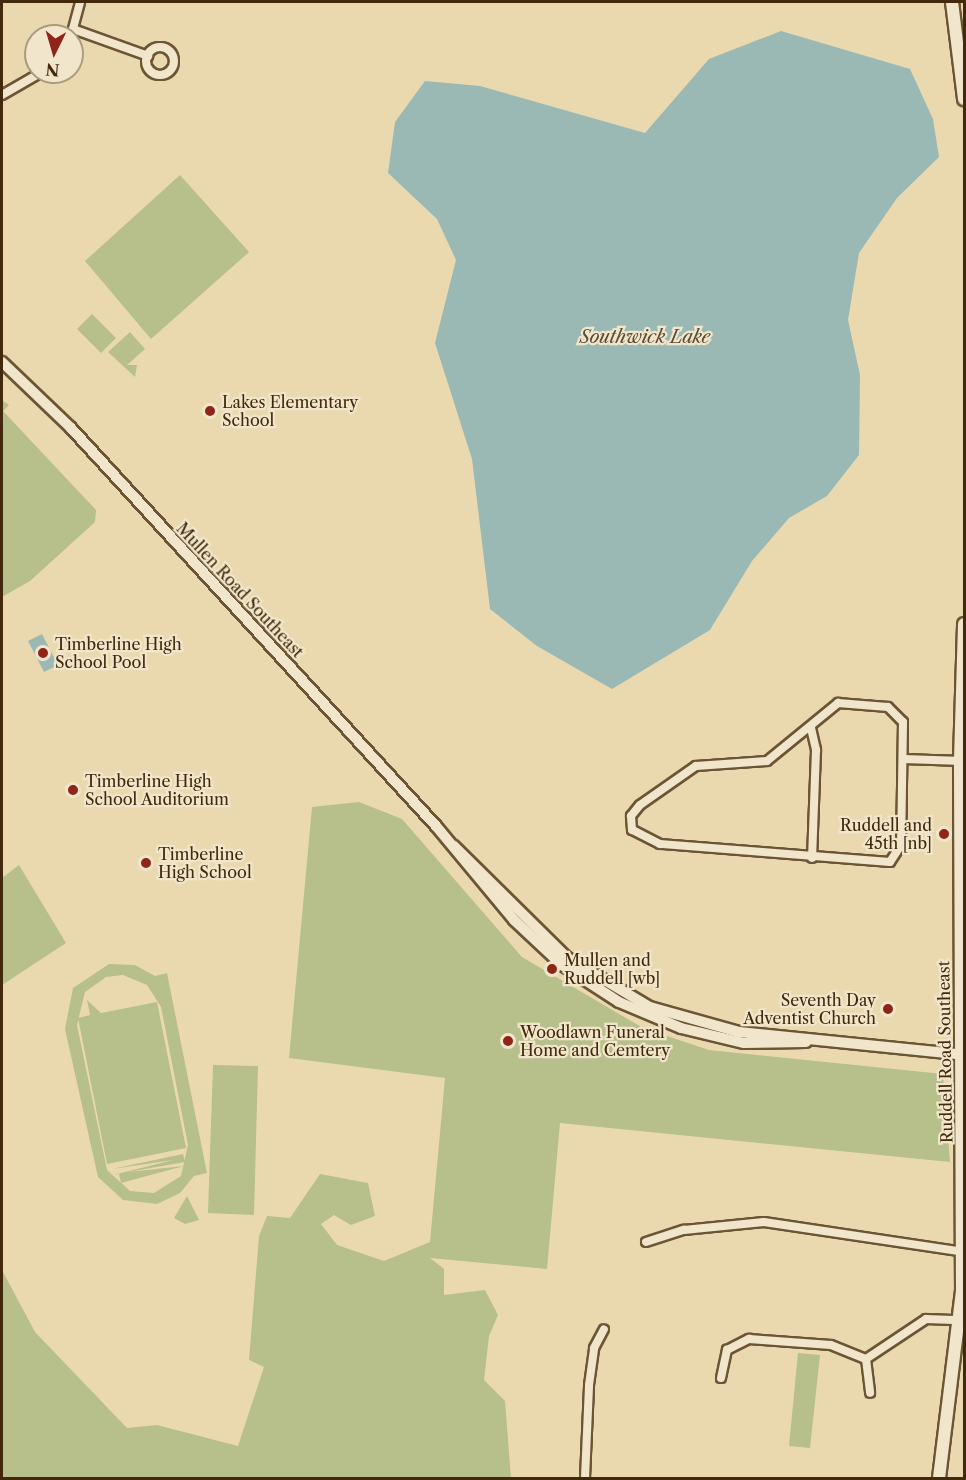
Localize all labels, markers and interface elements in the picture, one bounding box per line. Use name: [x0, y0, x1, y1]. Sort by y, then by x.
north arrow: [24, 24, 84, 84]
text: N: [45, 59, 60, 81]
water label: Southwick Lake: [580, 326, 710, 348]
place label: Lakes Elementary School: [222, 392, 358, 430]
marker: Lakes Elementary School: [203, 404, 217, 418]
street label: Mullen Road Southeast: [173, 519, 307, 661]
place label: Timberline High School Pool: [55, 634, 182, 672]
marker: Timberline High School Pool: [36, 646, 50, 660]
place label: Timberline High School Auditorium: [85, 771, 230, 809]
marker: Timberline High School Auditorium: [66, 783, 80, 797]
place label: Ruddell and 45th [nb]: [840, 815, 932, 853]
marker: Ruddell and 45th [nb]: [937, 827, 951, 841]
place label: Timberline High School: [158, 844, 252, 882]
marker: Timberline High School: [139, 856, 153, 870]
place label: Mullen and Ruddell [wb]: [564, 950, 660, 988]
street label: Ruddell Road Southeast: [934, 961, 956, 1143]
marker: Mullen and Ruddell [wb]: [545, 962, 559, 976]
place label: Seventh Day Adventist Church: [743, 990, 876, 1028]
marker: Seventh Day Adventist Church: [881, 1002, 895, 1016]
place label: Woodlawn Funeral Home and Cemtery: [520, 1022, 670, 1060]
marker: Woodlawn Funeral Home and Cemtery: [501, 1034, 515, 1048]

